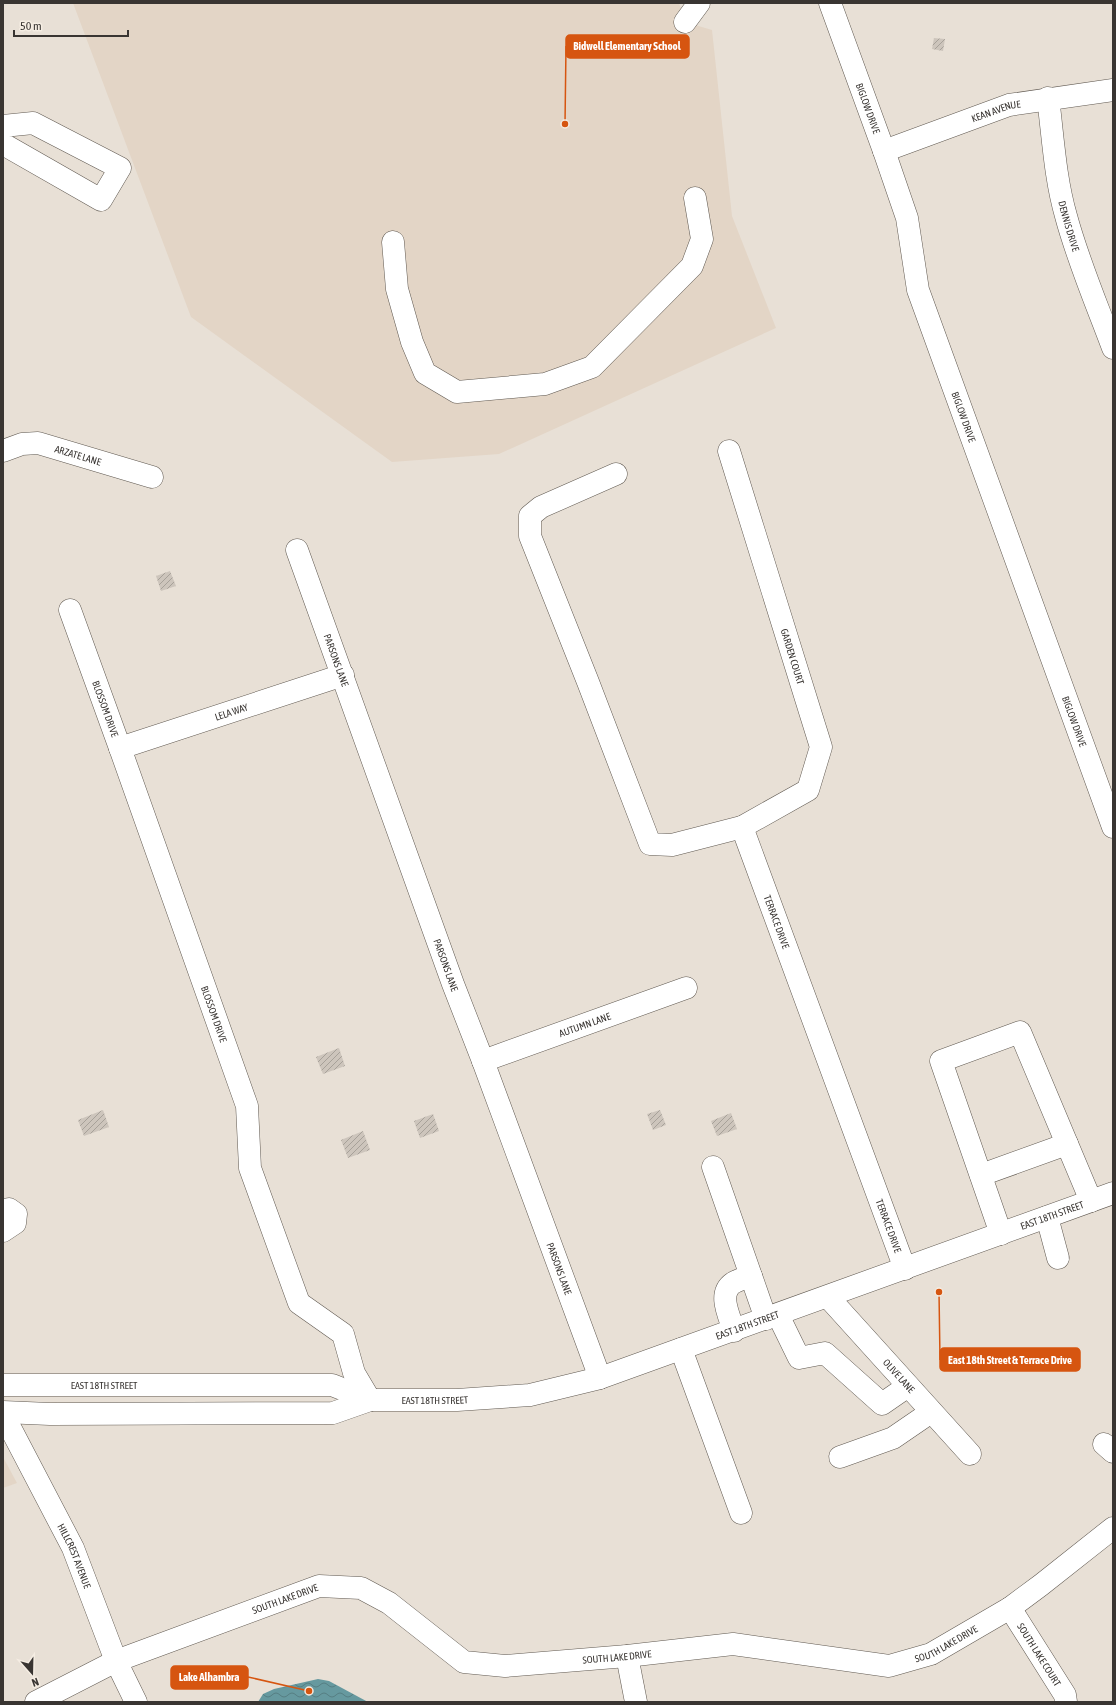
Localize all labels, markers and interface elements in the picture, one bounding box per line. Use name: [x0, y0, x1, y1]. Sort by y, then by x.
scale bar: [14, 12, 128, 38]
text: 50 m: [20, 19, 42, 33]
callout: Bidwell Elementary School: [566, 35, 689, 58]
text: Bidwell Elementary School: [573, 40, 682, 52]
street label: BIGLOW DRIVE: [854, 81, 883, 136]
street label: KEAN AVENUE: [970, 98, 1022, 124]
street label: DENNIS DRIVE: [1057, 200, 1082, 253]
street label: BIGLOW DRIVE: [950, 390, 978, 444]
street label: ARZATE LANE: [53, 443, 103, 467]
street label: GARDEN COURT: [779, 627, 807, 686]
street label: PARSONS LANE: [322, 632, 351, 688]
street label: BLOSSOM DRIVE: [91, 679, 121, 739]
street label: BIGLOW DRIVE: [1060, 694, 1089, 749]
street label: LELA WAY: [213, 701, 250, 722]
street label: TERRACE DRIVE: [762, 894, 792, 951]
street label: PARSONS LANE: [432, 937, 461, 993]
street label: BLOSSOM DRIVE: [199, 984, 230, 1044]
street label: AUTUMN LANE: [557, 1010, 613, 1039]
street label: TERRACE DRIVE: [874, 1198, 904, 1255]
street label: EAST 18TH STREET: [1019, 1198, 1086, 1231]
street label: PARSONS LANE: [545, 1241, 575, 1297]
street label: EAST 18TH STREET: [714, 1308, 781, 1341]
callout: East 18th Street & Terrace Drive: [940, 1348, 1080, 1371]
text: East 18th Street & Terrace Drive: [948, 1354, 1072, 1366]
street label: OLIVE LANE: [881, 1356, 918, 1395]
street label: EAST 18TH STREET: [71, 1380, 138, 1391]
street label: EAST 18TH STREET: [401, 1394, 469, 1406]
street label: HILLCREST AVENUE: [56, 1522, 94, 1590]
street label: SOUTH LAKE DRIVE: [251, 1581, 320, 1616]
street label: SOUTH LAKE COURT: [1015, 1621, 1064, 1689]
street label: SOUTH LAKE DRIVE: [913, 1622, 980, 1664]
street label: SOUTH LAKE DRIVE: [582, 1648, 653, 1665]
north arrow: [12, 1653, 52, 1693]
callout: Lake Alhambra: [171, 1666, 248, 1689]
text: Lake Alhambra: [179, 1671, 239, 1683]
text: N: [30, 1676, 41, 1689]

